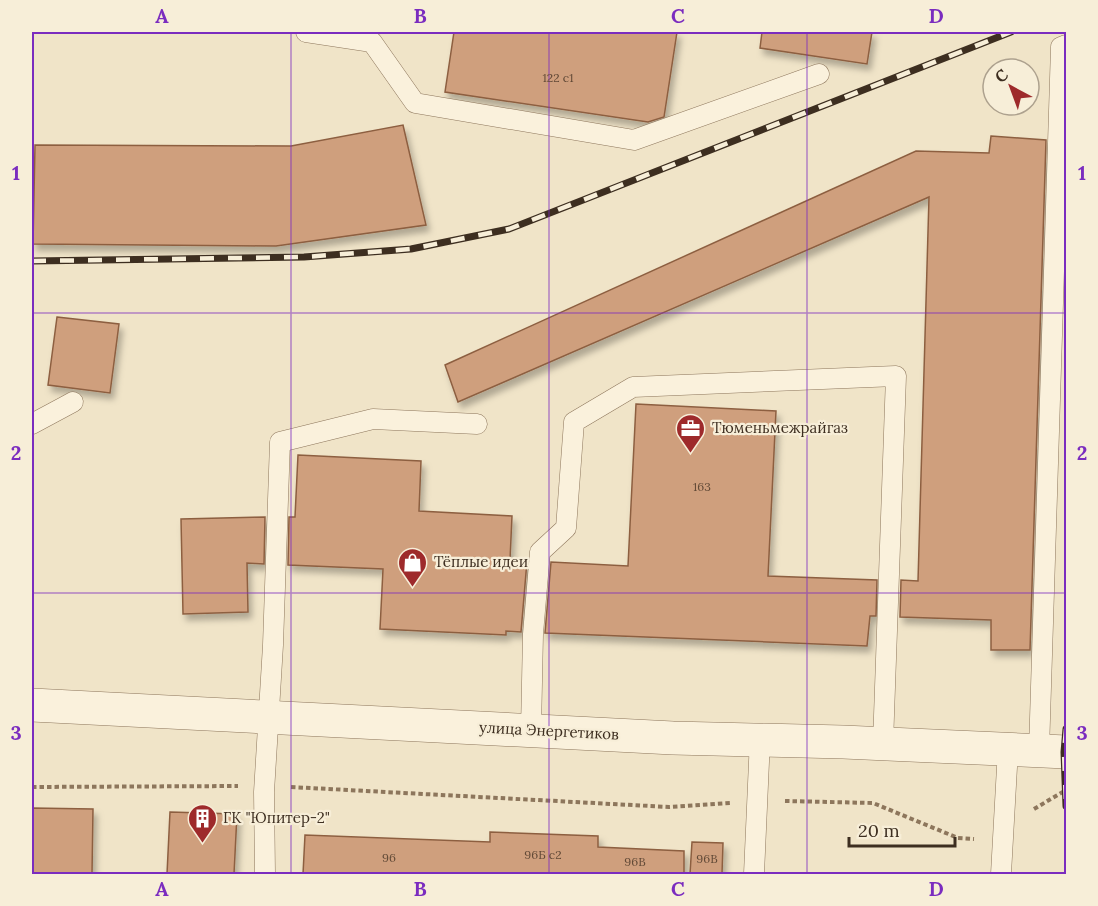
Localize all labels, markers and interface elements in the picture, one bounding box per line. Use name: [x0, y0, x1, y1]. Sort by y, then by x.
text: A: [155, 3, 169, 28]
text: B: [413, 3, 427, 28]
text: C: [671, 3, 685, 28]
text: D: [928, 3, 944, 28]
north arrow: [981, 57, 1041, 117]
text: С: [990, 65, 1012, 87]
house number: 122 с1: [542, 70, 574, 85]
text: 1: [12, 160, 20, 185]
text: 1: [1078, 160, 1086, 185]
office icon: Тюменьмежрайгаз: [675, 412, 707, 454]
place label: Тюменьмежрайгаз: [712, 418, 848, 437]
text: 2: [11, 440, 21, 465]
text: 2: [1077, 440, 1087, 465]
house number: 163: [693, 479, 711, 494]
shop icon: Тёплые идеи: [397, 546, 429, 588]
place label: Тёплые идеи: [434, 552, 528, 571]
street label: улица Энергетиков: [479, 717, 620, 744]
text: 3: [10, 720, 22, 745]
text: 3: [1076, 720, 1088, 745]
building icon: ГК "Юпитер-2": [186, 802, 218, 844]
place label: ГК "Юпитер-2": [223, 808, 330, 827]
scale bar: [849, 810, 956, 848]
text: 20 m: [858, 819, 900, 842]
house number: 96Б с2: [524, 847, 562, 862]
house number: 96: [382, 850, 396, 865]
house number: 96В: [696, 851, 718, 866]
house number: 96В: [624, 854, 646, 869]
text: A: [155, 876, 169, 901]
text: B: [413, 876, 427, 901]
text: C: [671, 876, 685, 901]
text: D: [928, 876, 944, 901]

